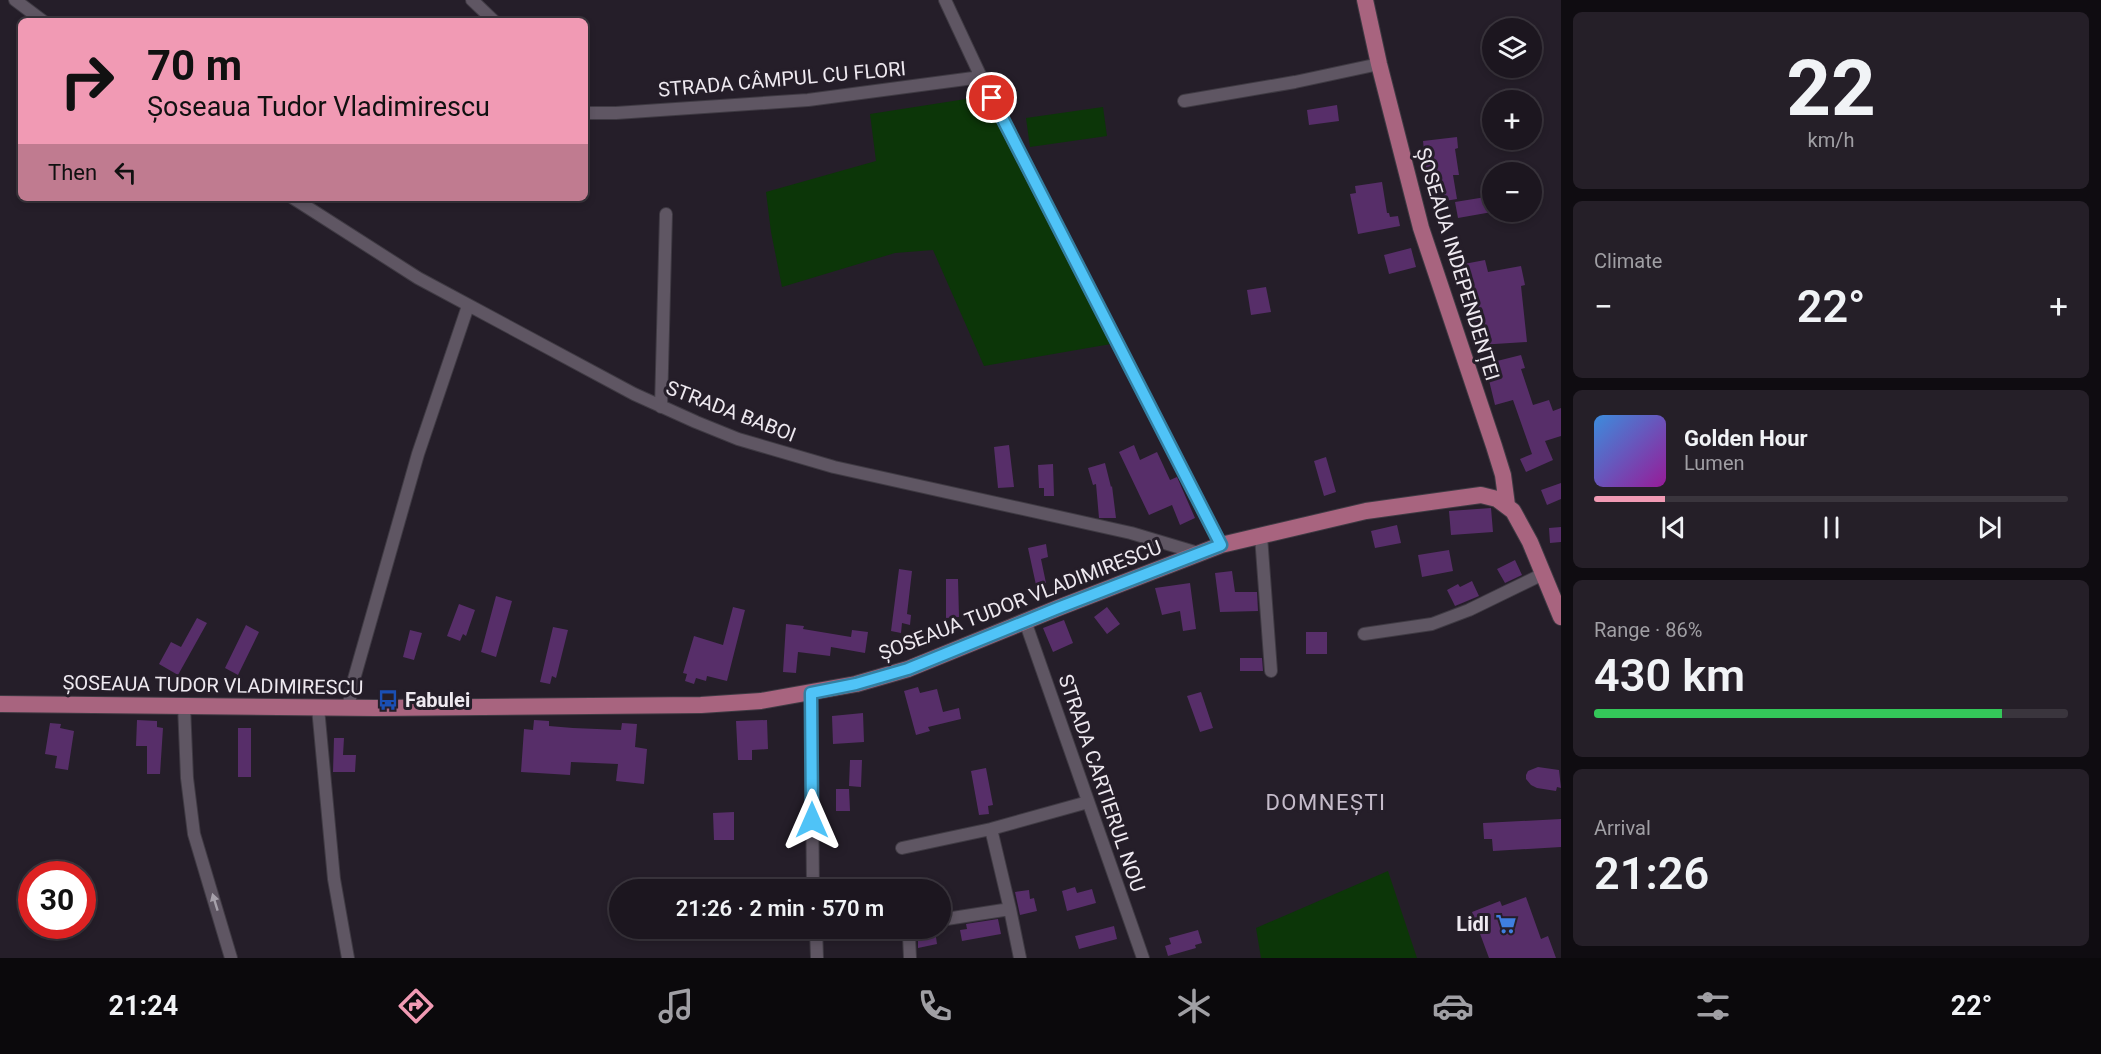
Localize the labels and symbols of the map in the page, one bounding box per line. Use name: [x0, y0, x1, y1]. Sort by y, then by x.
street label: STRADA CÂMPUL CU FLORI: [657, 56, 907, 102]
pin: [966, 72, 1017, 123]
street label: ȘOSEAUA INDEPENDENȚEI: [1410, 145, 1505, 384]
street label: STRADA BABOI: [663, 375, 799, 447]
street label: ȘOSEAUA TUDOR VLADIMIRESCU: [875, 535, 1165, 665]
street label: ȘOSEAUA TUDOR VLADIMIRESCU: [62, 670, 364, 700]
street label: STRADA CARTIERUL NOU: [1053, 671, 1151, 895]
bus stop icon: Fabulei: [376, 688, 400, 712]
place label: Fabulei: [405, 688, 470, 712]
position arrow: [780, 788, 844, 852]
district label: DOMNEȘTI: [1265, 790, 1387, 816]
speed limit sign: 30: [18, 861, 96, 939]
one-way arrow: [210, 893, 219, 911]
place label: Lidl: [1456, 912, 1489, 936]
supermarket icon: Lidl: [1494, 912, 1518, 936]

